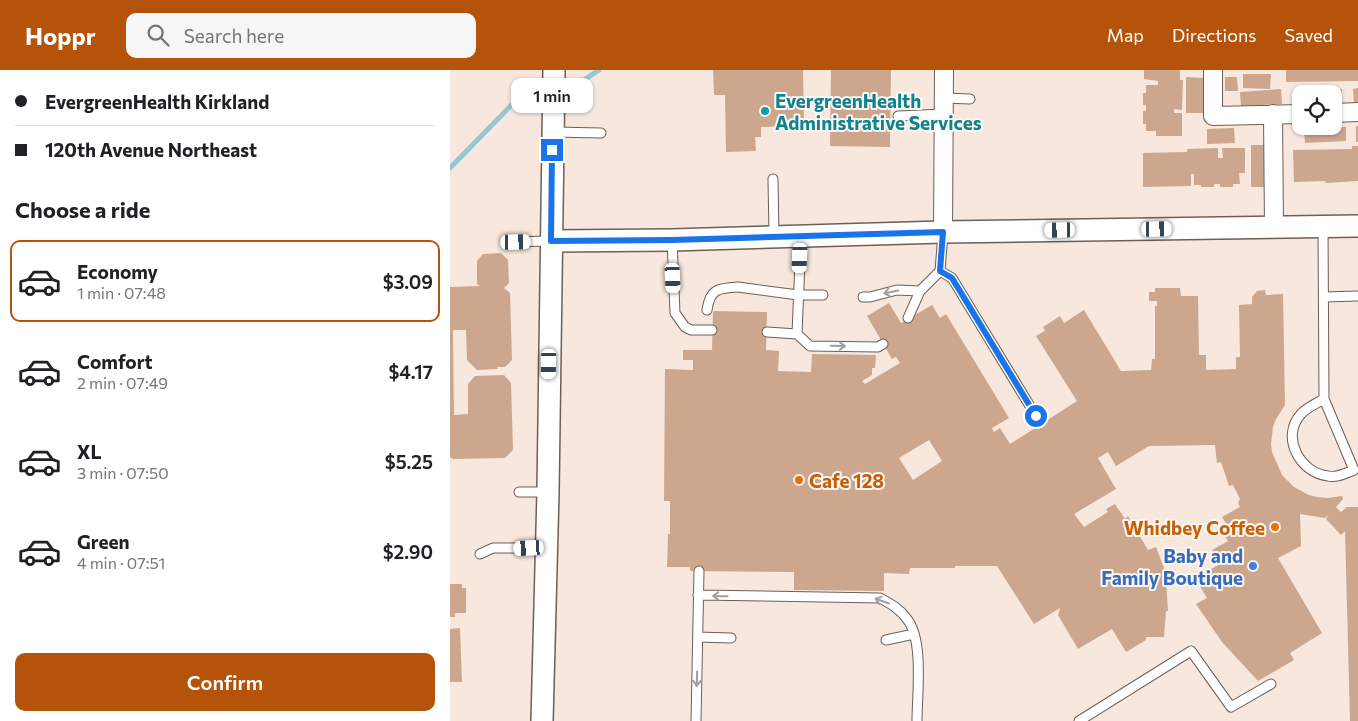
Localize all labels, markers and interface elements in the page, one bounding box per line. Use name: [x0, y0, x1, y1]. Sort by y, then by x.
search box: [126, 13, 476, 58]
text: Hoppr: [25, 21, 96, 50]
icon: search: [144, 21, 172, 49]
text: Search here: [184, 24, 284, 47]
text: Map: [1107, 24, 1144, 46]
text: Directions: [1172, 24, 1256, 46]
text: Saved: [1284, 24, 1333, 46]
callout: 1 min: [511, 78, 593, 112]
map controls: [1292, 85, 1342, 135]
button: locate: [1292, 85, 1342, 135]
text: 1 min: [533, 86, 571, 105]
place label: EvergreenHealth Administrative Services: [775, 89, 982, 134]
text: EvergreenHealth Kirkland: [45, 90, 269, 113]
marker: EvergreenHealth Administrative Services: [759, 105, 771, 117]
text: 120th Avenue Northeast: [45, 138, 257, 161]
route end: [541, 139, 563, 161]
text: Choose a ride: [15, 196, 150, 223]
car: [1141, 221, 1172, 237]
car: [1044, 222, 1075, 238]
car: [500, 234, 531, 250]
car: [791, 243, 808, 273]
icon: car: [17, 259, 62, 304]
text: Economy: [77, 260, 158, 283]
car: [664, 263, 681, 293]
text: $3.09: [383, 270, 433, 293]
text: 1 min · 07:48: [77, 283, 166, 302]
one-way arrow: [884, 288, 900, 298]
one-way arrow: [830, 341, 846, 351]
icon: car: [17, 349, 62, 394]
car: [541, 349, 556, 379]
text: Comfort: [77, 350, 153, 373]
text: $4.17: [389, 360, 433, 383]
text: 2 min · 07:49: [77, 373, 168, 392]
route start: [1025, 405, 1047, 427]
icon: car: [17, 439, 62, 484]
text: XL: [77, 440, 102, 463]
text: $5.25: [385, 450, 433, 473]
text: 3 min · 07:50: [77, 463, 169, 482]
place label: Cafe 128: [809, 469, 884, 492]
marker: Cafe 128: [793, 474, 805, 486]
place label: Whidbey Coffee: [1124, 516, 1265, 539]
marker: Whidbey Coffee: [1269, 521, 1281, 533]
icon: car: [17, 529, 62, 574]
text: Green: [77, 530, 129, 553]
text: $2.90: [383, 540, 433, 563]
car: [513, 540, 544, 556]
place label: Baby and Family Boutique: [1101, 544, 1243, 589]
text: 4 min · 07:51: [77, 553, 165, 572]
marker: Baby and Family Boutique: [1247, 560, 1259, 572]
one-way arrow: [712, 591, 728, 601]
one-way arrow: [874, 595, 890, 605]
button: Confirm: [15, 653, 435, 711]
one-way arrow: [692, 670, 702, 687]

